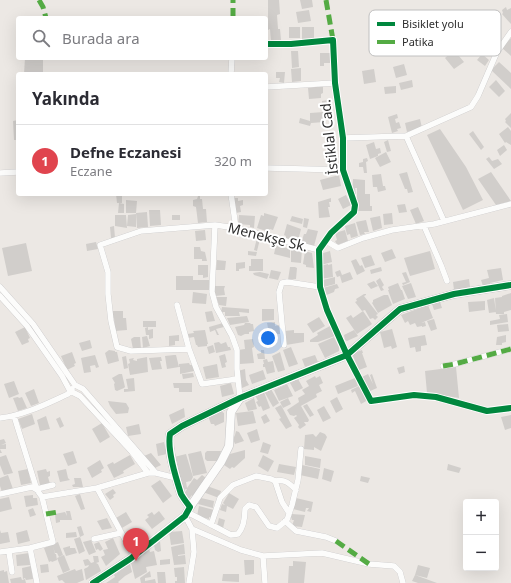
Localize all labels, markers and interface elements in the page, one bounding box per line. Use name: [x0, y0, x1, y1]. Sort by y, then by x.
legend: [369, 10, 501, 56]
search box: [16, 16, 268, 60]
text: Bisiklet yolu: [402, 16, 464, 31]
icon: search: [30, 27, 52, 49]
text: Burada ara: [62, 28, 140, 48]
text: Patika: [402, 34, 434, 49]
text: Yakında: [32, 87, 100, 110]
street label: İstiklal Cad.: [315, 99, 342, 176]
text: Defne Eczanesi: [70, 142, 182, 162]
text: 1: [41, 152, 49, 170]
text: 320 m: [214, 152, 252, 170]
text: Eczane: [70, 162, 112, 180]
street label: Menekşe Sk.: [226, 217, 310, 256]
your location: [258, 328, 278, 348]
map controls: [463, 499, 499, 571]
button: +: [463, 499, 499, 535]
pin: 1: [123, 528, 149, 561]
button: −: [463, 535, 499, 571]

